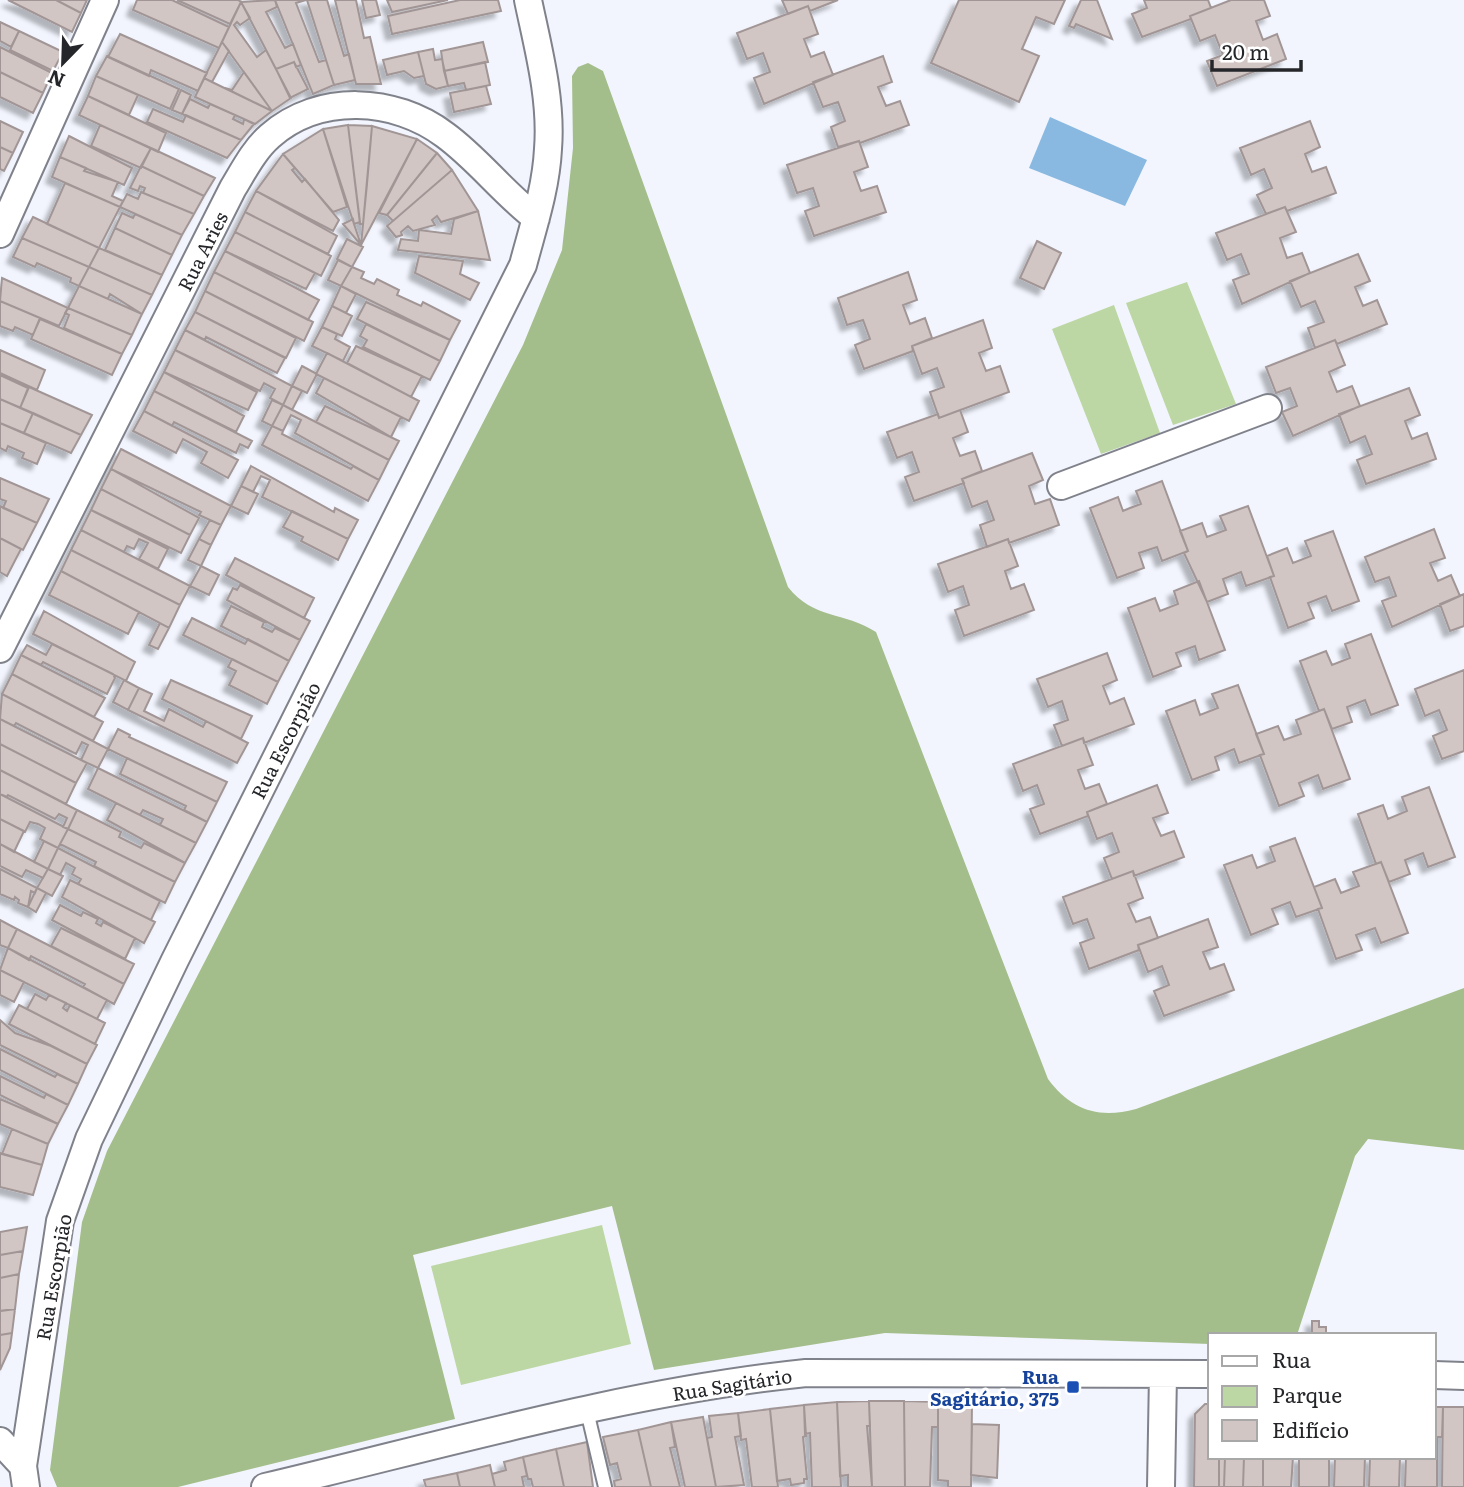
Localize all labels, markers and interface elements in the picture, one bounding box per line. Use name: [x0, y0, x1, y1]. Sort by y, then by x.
north arrow: [28, 28, 98, 98]
scale bar: [1212, 28, 1301, 72]
text: 20 m: [1222, 35, 1269, 66]
text: N: [43, 64, 69, 96]
street label: Rua Aries: [170, 206, 234, 296]
street label: Rua Escorpião: [243, 676, 327, 804]
street label: Rua Escorpião: [28, 1211, 78, 1343]
legend: [1208, 1333, 1436, 1459]
text: Rua: [1272, 1343, 1312, 1374]
street label: Rua Sagitário: [670, 1361, 794, 1407]
place label: Rua Sagitário, 375: [930, 1362, 1059, 1412]
text: Parque: [1272, 1378, 1342, 1409]
marker: Rua Sagitário, 375: [1065, 1379, 1081, 1395]
text: Edifício: [1272, 1413, 1349, 1444]

